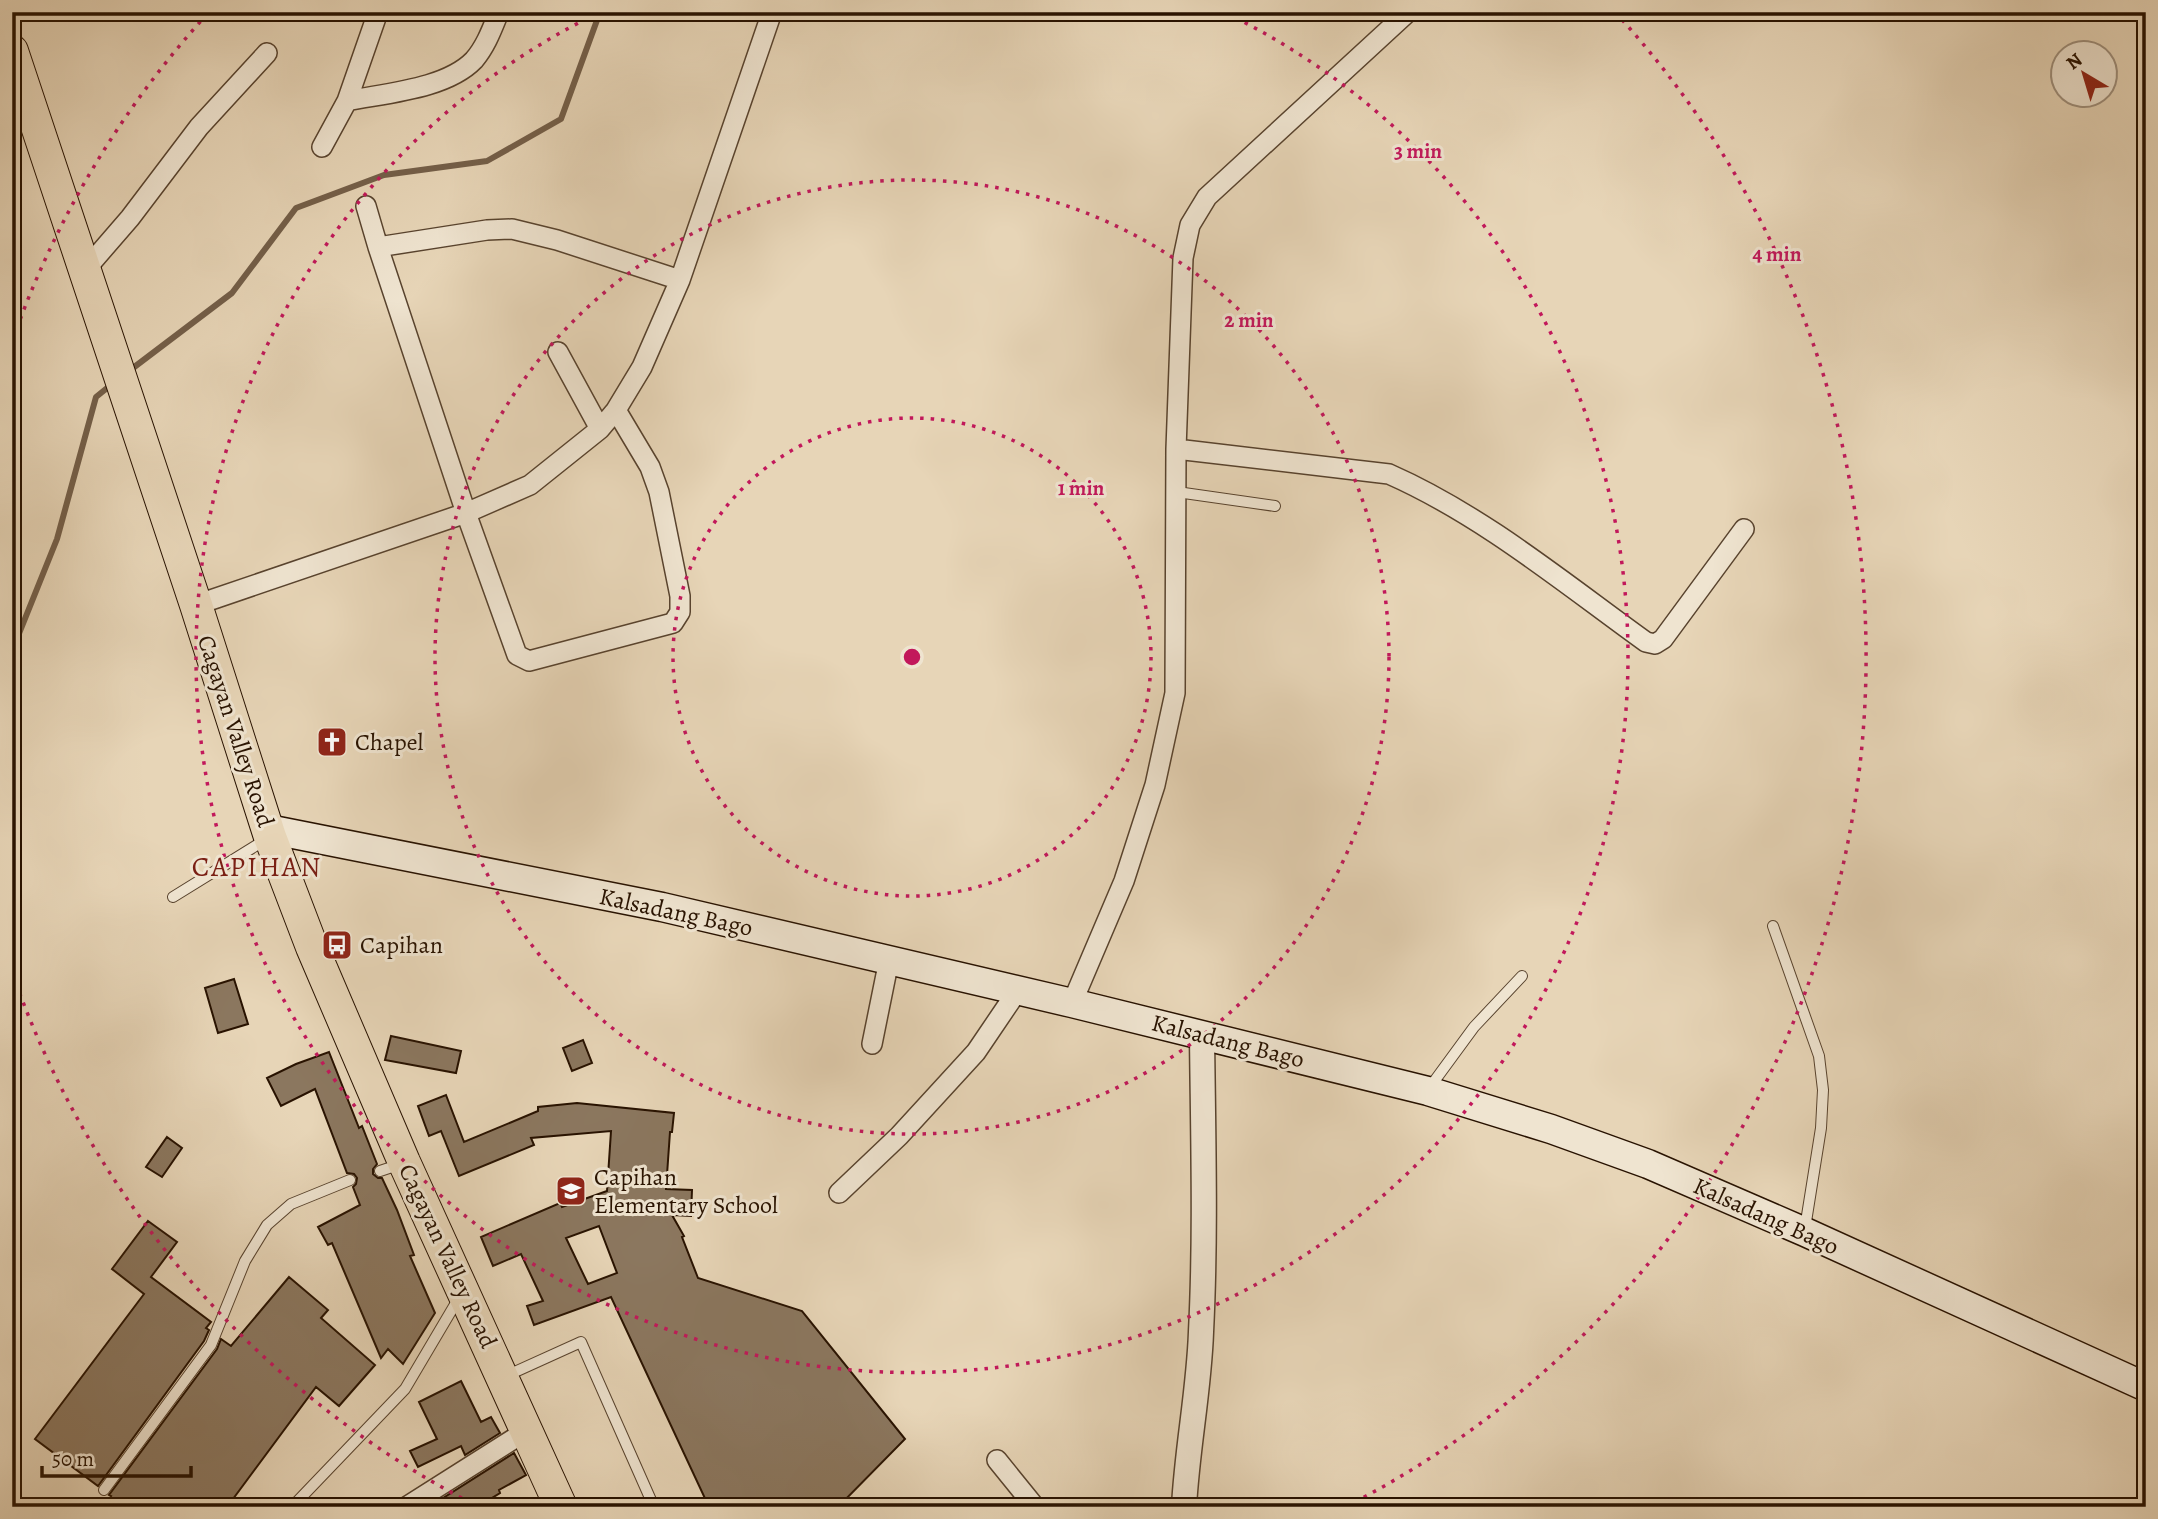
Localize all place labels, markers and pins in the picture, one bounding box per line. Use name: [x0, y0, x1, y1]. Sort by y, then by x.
centre of rings: [900, 645, 924, 669]
church icon: Chapel: [315, 725, 349, 759]
place label: Chapel: [355, 726, 423, 758]
bus stop icon: Capihan: [320, 928, 354, 962]
place label: Capihan: [360, 929, 443, 961]
place label: Capihan Elementary School: [594, 1161, 778, 1221]
school or university icon: Capihan Elementary School: [554, 1174, 588, 1208]

